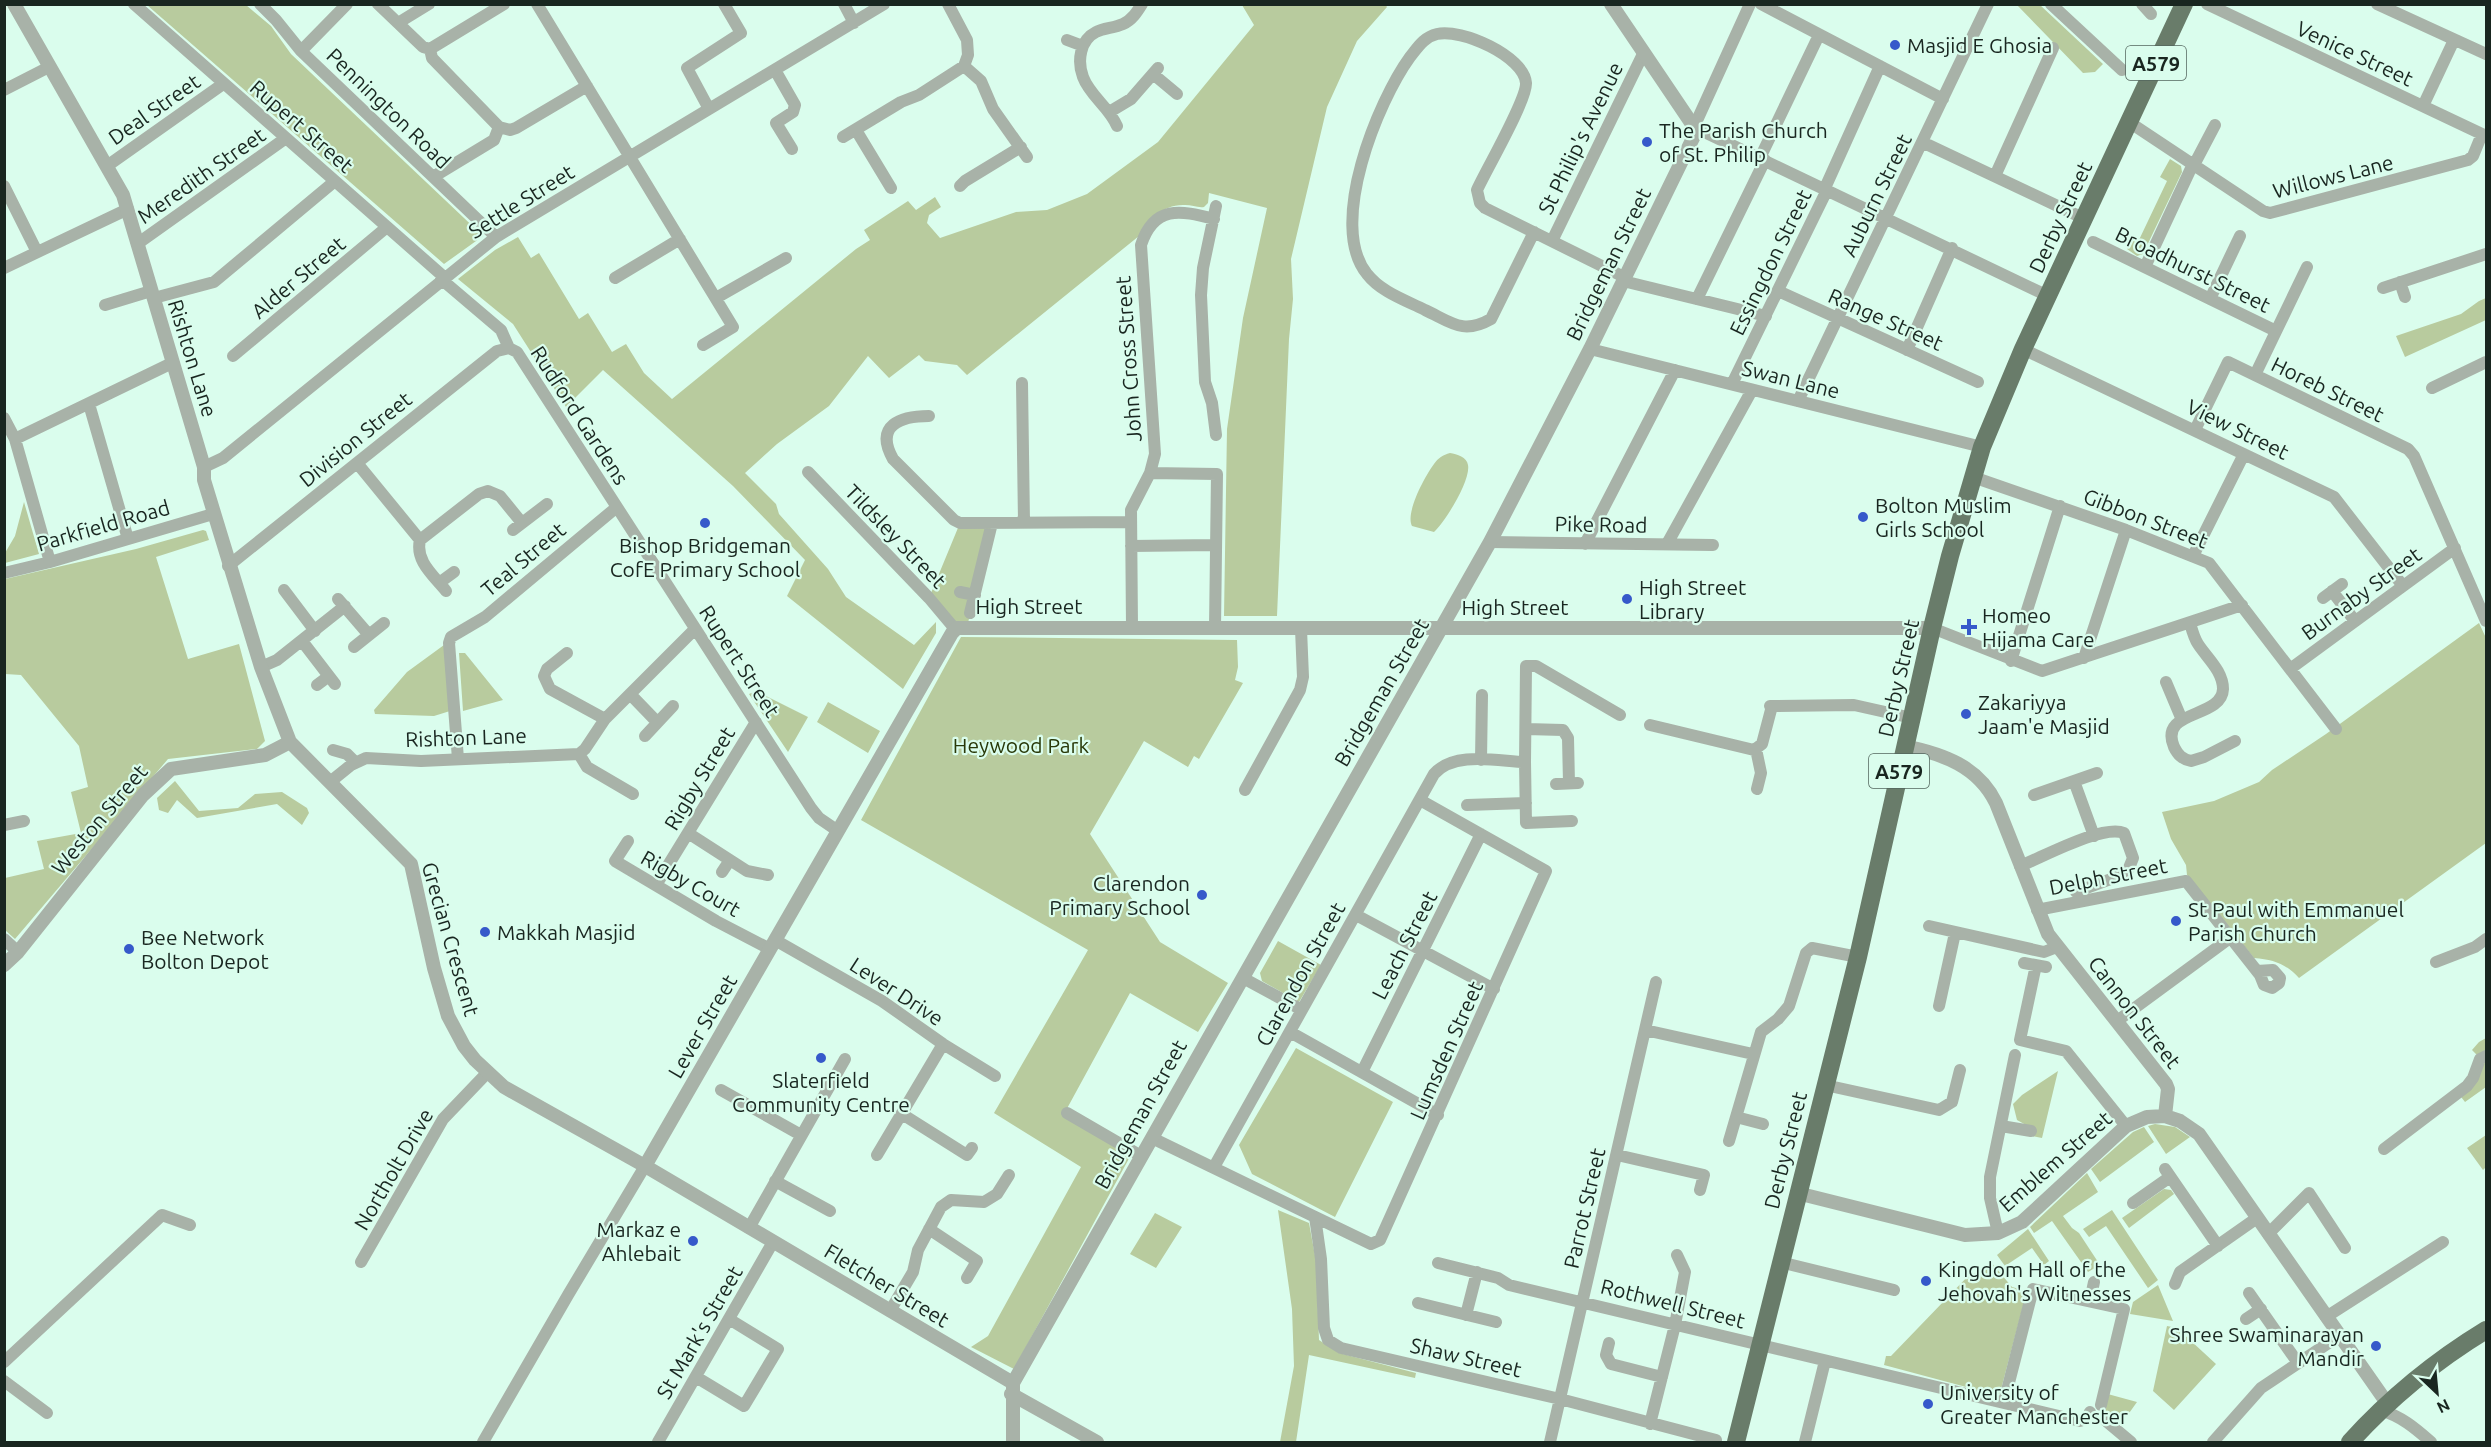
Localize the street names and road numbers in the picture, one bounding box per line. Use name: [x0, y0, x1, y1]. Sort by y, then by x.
street label: Venice Street: [2293, 15, 2417, 91]
street label: Pennington Road: [322, 43, 456, 173]
road number: A579: [2126, 46, 2186, 80]
street label: St Philip's Avenue: [1533, 58, 1627, 218]
street label: Deal Street: [104, 69, 204, 149]
street label: Rupert Street: [246, 75, 358, 177]
street label: Meredith Street: [132, 122, 270, 228]
street label: Auburn Street: [1836, 130, 1916, 260]
street label: Willows Lane: [2270, 149, 2396, 203]
street label: Derby Street: [2024, 157, 2096, 277]
street label: Settle Street: [464, 159, 578, 243]
street label: Bridgeman Street: [1561, 184, 1655, 344]
street label: Essingdon Street: [1724, 185, 1816, 339]
street label: Broadhurst Street: [2112, 221, 2274, 317]
street label: Alder Street: [246, 231, 350, 323]
street label: John Cross Street: [1110, 275, 1146, 443]
street label: Range Street: [1825, 283, 1947, 355]
street label: Rishton Lane: [164, 296, 222, 420]
street label: Rudford Gardens: [526, 341, 634, 489]
street label: Horeb Street: [2268, 351, 2388, 427]
street label: Swan Lane: [1740, 355, 1842, 403]
street label: Division Street: [294, 387, 416, 491]
street label: View Street: [2183, 394, 2293, 464]
street label: Tildsley Street: [841, 479, 951, 593]
street label: Gibbon Street: [2080, 483, 2212, 553]
street label: Parkfield Road: [34, 495, 172, 555]
street label: Pike Road: [1554, 511, 1648, 537]
street label: Teal Street: [476, 517, 570, 601]
street label: Burnaby Street: [2297, 542, 2425, 644]
street label: High Street: [975, 594, 1083, 618]
street label: High Street: [1461, 595, 1569, 619]
street label: Rupert Street: [695, 601, 785, 721]
street label: Bridgeman Street: [1329, 614, 1433, 770]
street label: Derby Street: [1873, 617, 1923, 739]
street label: Rigby Street: [659, 722, 739, 834]
street label: Rishton Lane: [405, 723, 527, 751]
road number: A579: [1869, 754, 1929, 788]
street label: Weston Street: [46, 759, 152, 879]
street label: Rigby Court: [637, 845, 745, 921]
street label: Delph Street: [2047, 853, 2169, 899]
street label: Grecian Crescent: [418, 859, 484, 1019]
street label: Leach Street: [1366, 887, 1442, 1003]
street label: Clarendon Street: [1251, 898, 1349, 1050]
street label: Cannon Street: [2084, 951, 2186, 1073]
street label: Lever Drive: [846, 952, 948, 1030]
street label: Lever Street: [663, 970, 741, 1082]
street label: Lumsden Street: [1405, 977, 1487, 1123]
street label: Bridgeman Street: [1089, 1035, 1191, 1193]
street label: Derby Street: [1759, 1089, 1811, 1211]
street label: Northolt Drive: [349, 1104, 437, 1234]
street label: Emblem Street: [1994, 1106, 2116, 1216]
street label: Parrot Street: [1558, 1145, 1610, 1271]
street label: Fletcher Street: [820, 1238, 954, 1332]
street label: St Mark's Street: [651, 1261, 747, 1403]
street label: Rothwell Street: [1598, 1273, 1748, 1333]
street label: Shaw Street: [1408, 1333, 1524, 1381]

